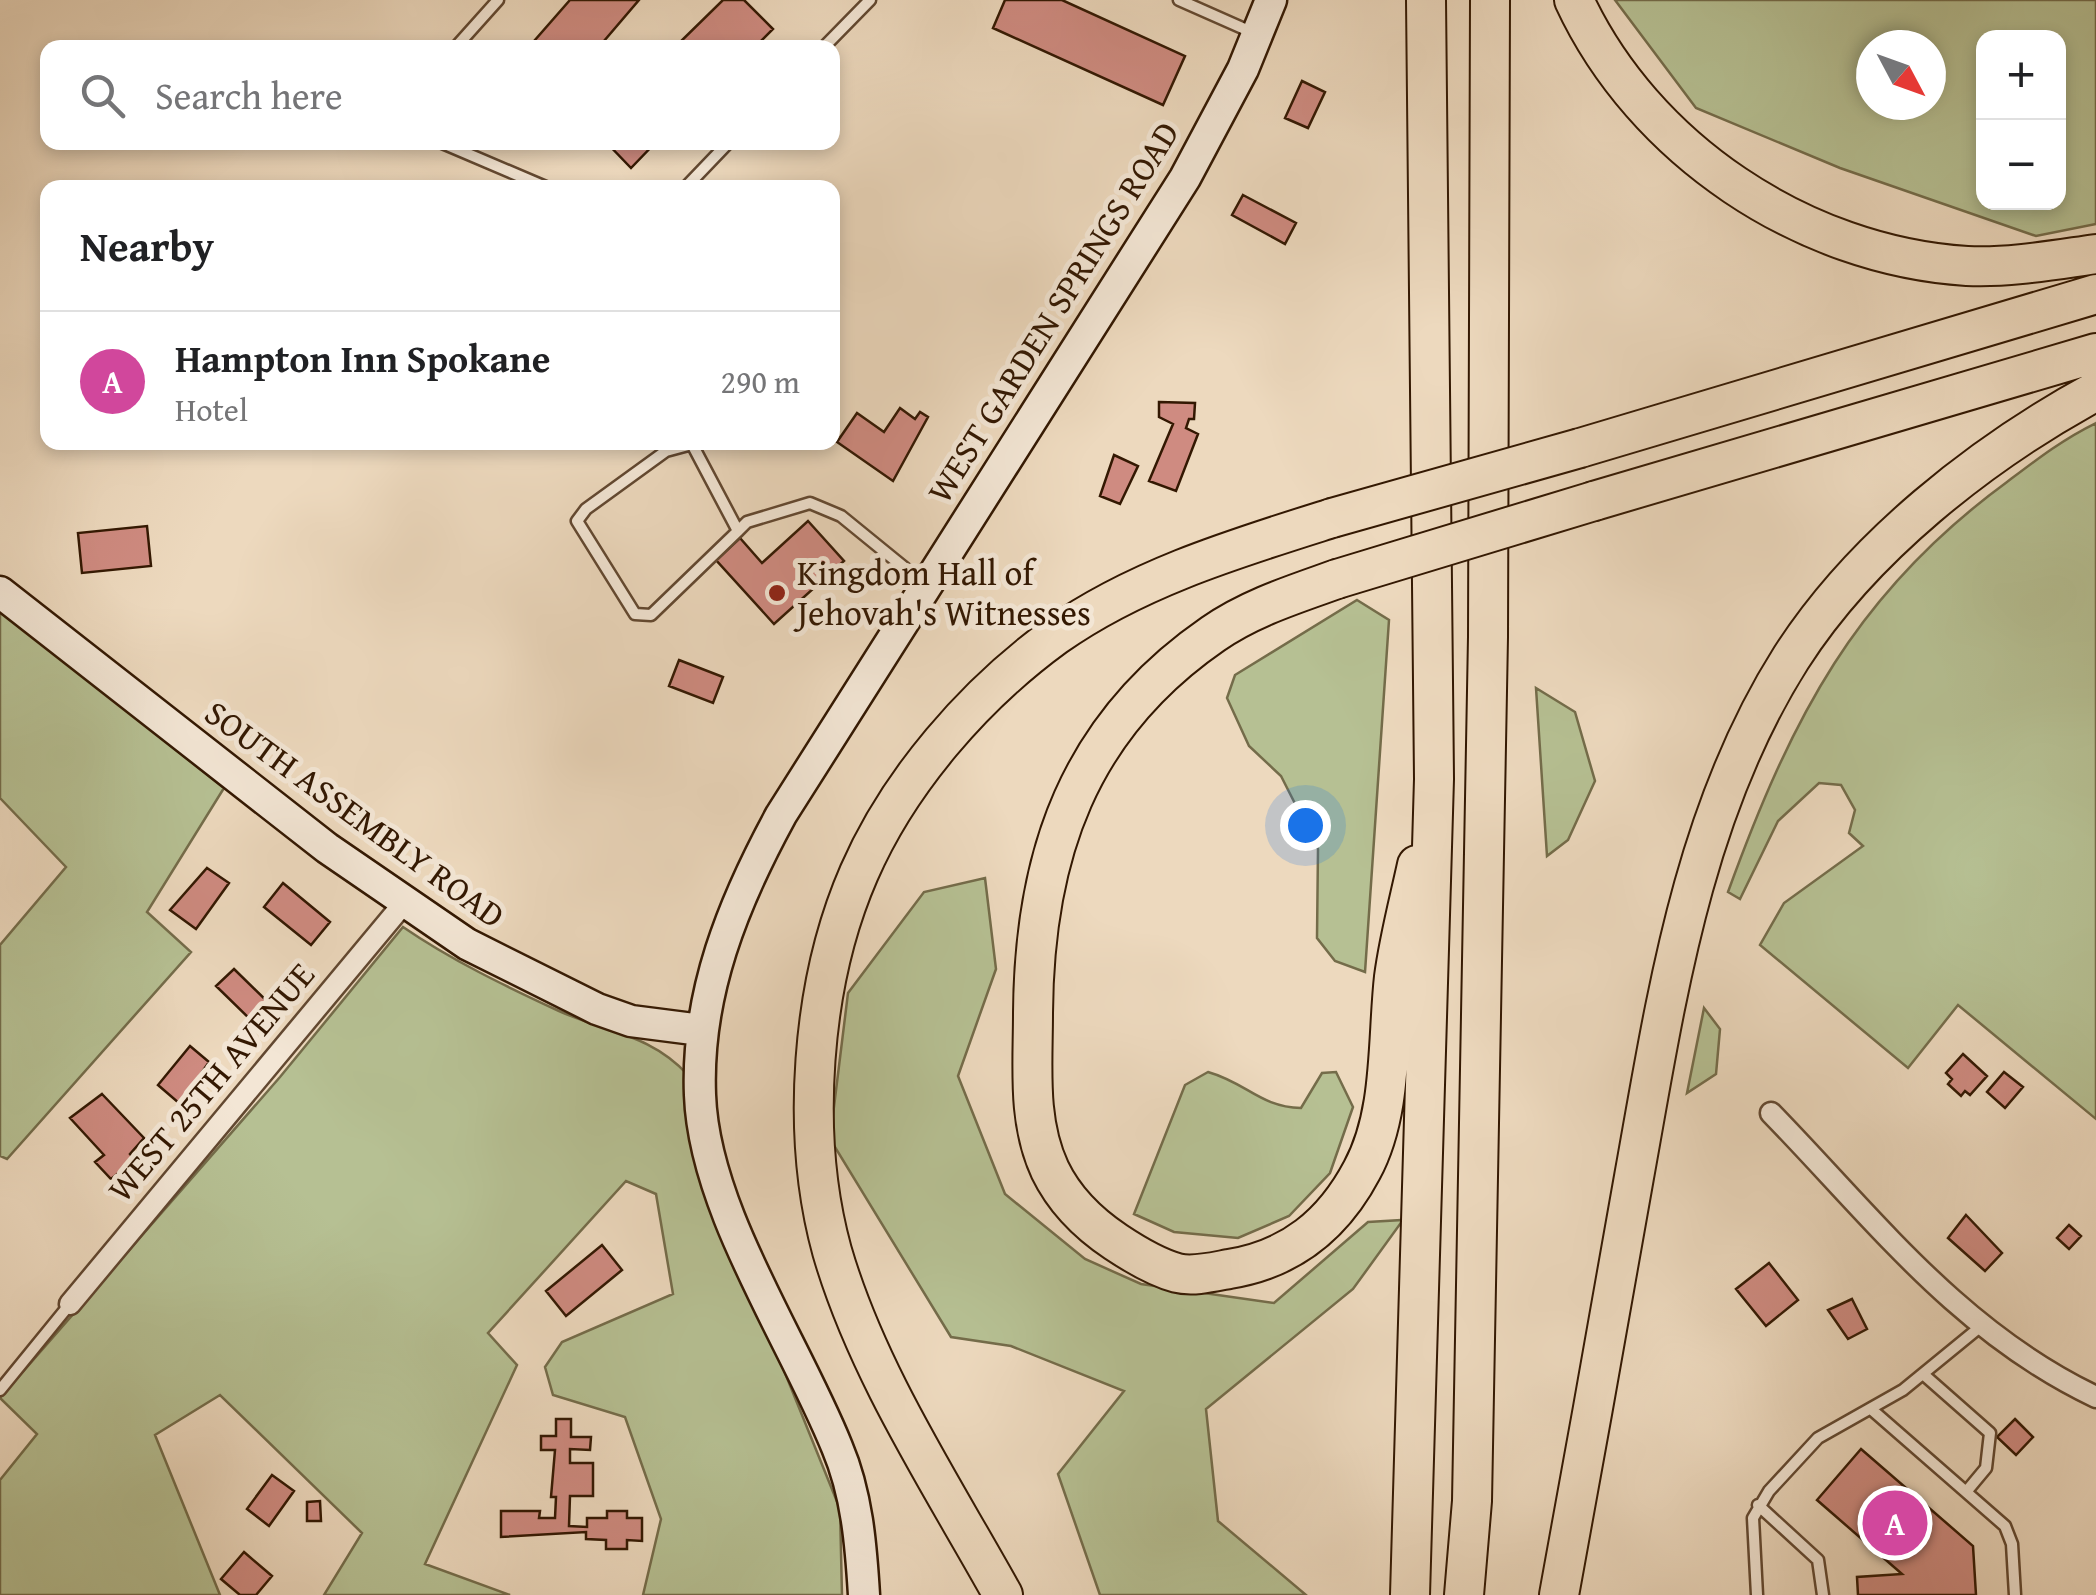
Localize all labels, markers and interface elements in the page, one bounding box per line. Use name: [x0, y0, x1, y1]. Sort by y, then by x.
north arrow: [1856, 30, 1946, 120]
map controls: [1976, 30, 2066, 210]
button: +: [1976, 30, 2066, 120]
search box: [40, 40, 840, 150]
text: Search here: [155, 67, 343, 123]
icon: search: [75, 68, 130, 123]
street label: WEST GARDEN SPRINGS ROAD: [914, 111, 1191, 512]
button: −: [1976, 120, 2066, 210]
text: Nearby: [80, 215, 214, 276]
text: Hampton Inn Spokane: [175, 330, 550, 386]
text: A: [102, 358, 123, 405]
text: 290 m: [721, 358, 800, 405]
text: Hotel: [175, 386, 248, 433]
place label: Kingdom Hall of Jehovah's Witnesses: [793, 547, 1091, 638]
marker: Kingdom Hall of Jehovah's Witnesses: [766, 582, 788, 604]
street label: SOUTH ASSEMBLY ROAD: [195, 687, 516, 940]
your location: [1280, 800, 1331, 851]
street label: WEST 25TH AVENUE: [95, 951, 326, 1213]
pin: A: [1862, 1486, 1928, 1560]

